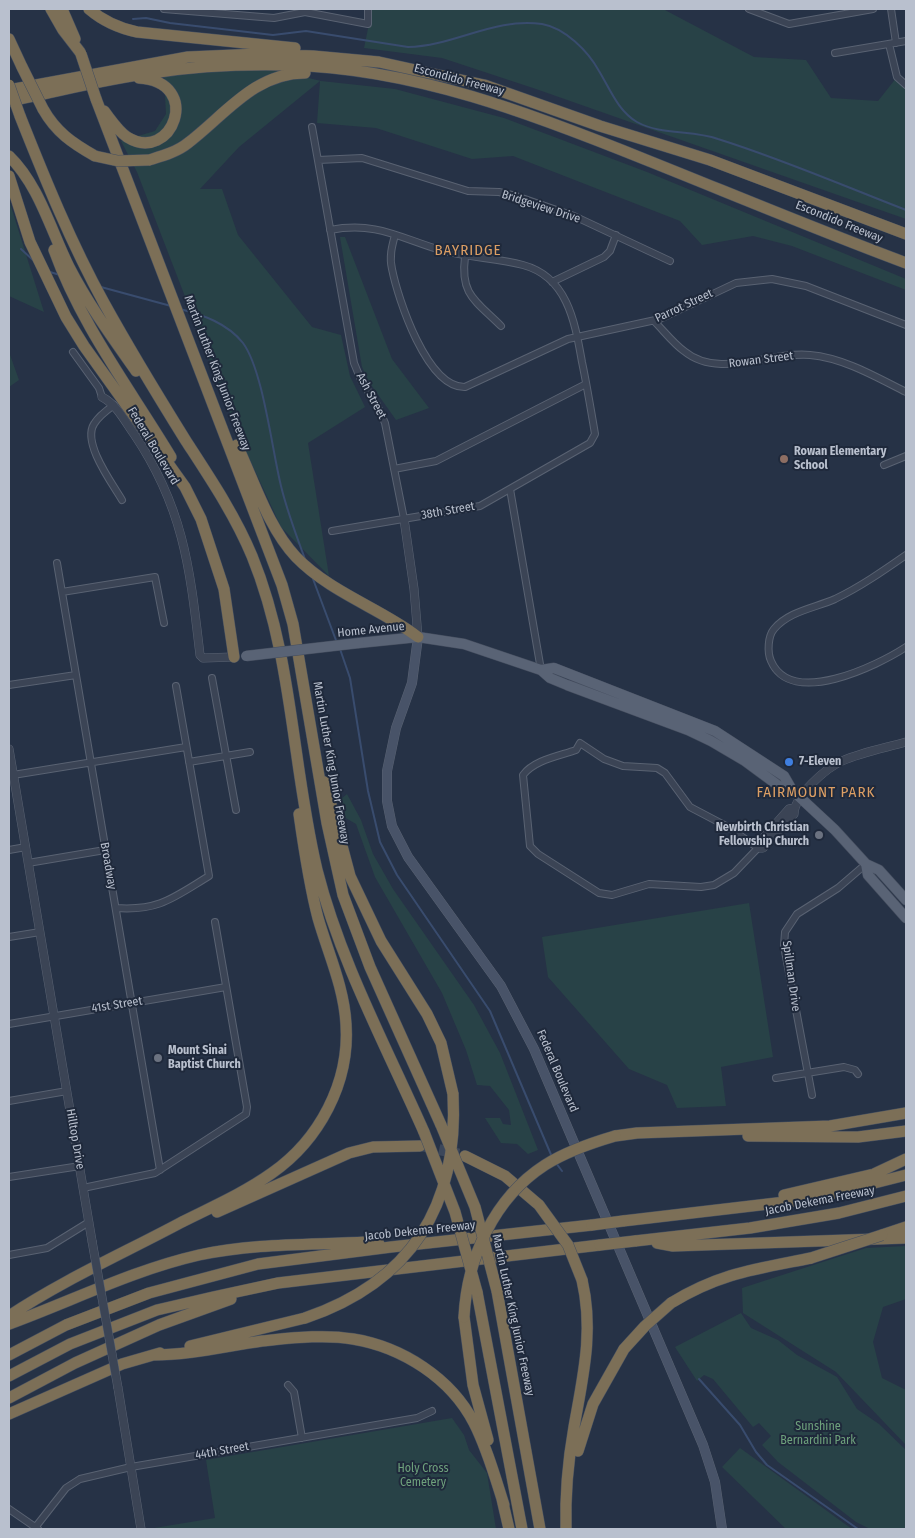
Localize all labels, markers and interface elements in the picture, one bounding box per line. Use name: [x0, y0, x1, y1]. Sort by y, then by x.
street label: Escondido Freeway: [412, 61, 506, 99]
street label: Bridgeview Drive: [500, 187, 582, 227]
street label: Escondido Freeway: [793, 198, 885, 246]
district label: BAYRIDGE: [433, 242, 503, 260]
street label: Parrot Street: [653, 286, 715, 326]
street label: Martin Luther King Junior Freeway: [181, 293, 253, 453]
street label: Rowan Street: [728, 349, 794, 371]
street label: Ash Street: [353, 371, 389, 421]
street label: Federal Boulevard: [124, 405, 182, 487]
place label: Rowan Elementary School: [794, 445, 886, 473]
marker: Rowan Elementary School: [778, 453, 790, 465]
street label: 38th Street: [420, 499, 476, 523]
street label: Home Avenue: [337, 619, 405, 641]
street label: Martin Luther King Junior Freeway: [310, 681, 352, 845]
place label: 7-Eleven: [799, 755, 841, 769]
marker: 7-Eleven: [783, 756, 795, 768]
district label: FAIRMOUNT PARK: [755, 784, 877, 802]
place label: Newbirth Christian Fellowship Church: [716, 821, 809, 849]
marker: Newbirth Christian Fellowship Church: [813, 829, 825, 841]
street label: Broadway: [97, 841, 119, 891]
street label: Spillman Drive: [779, 940, 803, 1012]
street label: 41st Street: [91, 994, 143, 1016]
street label: Federal Boulevard: [533, 1028, 581, 1114]
place label: Mount Sinai Baptist Church: [168, 1044, 241, 1072]
marker: Mount Sinai Baptist Church: [152, 1052, 164, 1064]
street label: Hilltop Drive: [63, 1108, 87, 1170]
street label: Jacob Dekema Freeway: [764, 1183, 876, 1219]
street label: Jacob Dekema Freeway: [364, 1218, 476, 1244]
street label: Martin Luther King Junior Freeway: [489, 1233, 537, 1397]
park label: Sunshine Bernardini Park: [780, 1420, 856, 1448]
street label: 44th Street: [194, 1439, 250, 1463]
park label: Holy Cross Cemetery: [397, 1462, 449, 1490]

